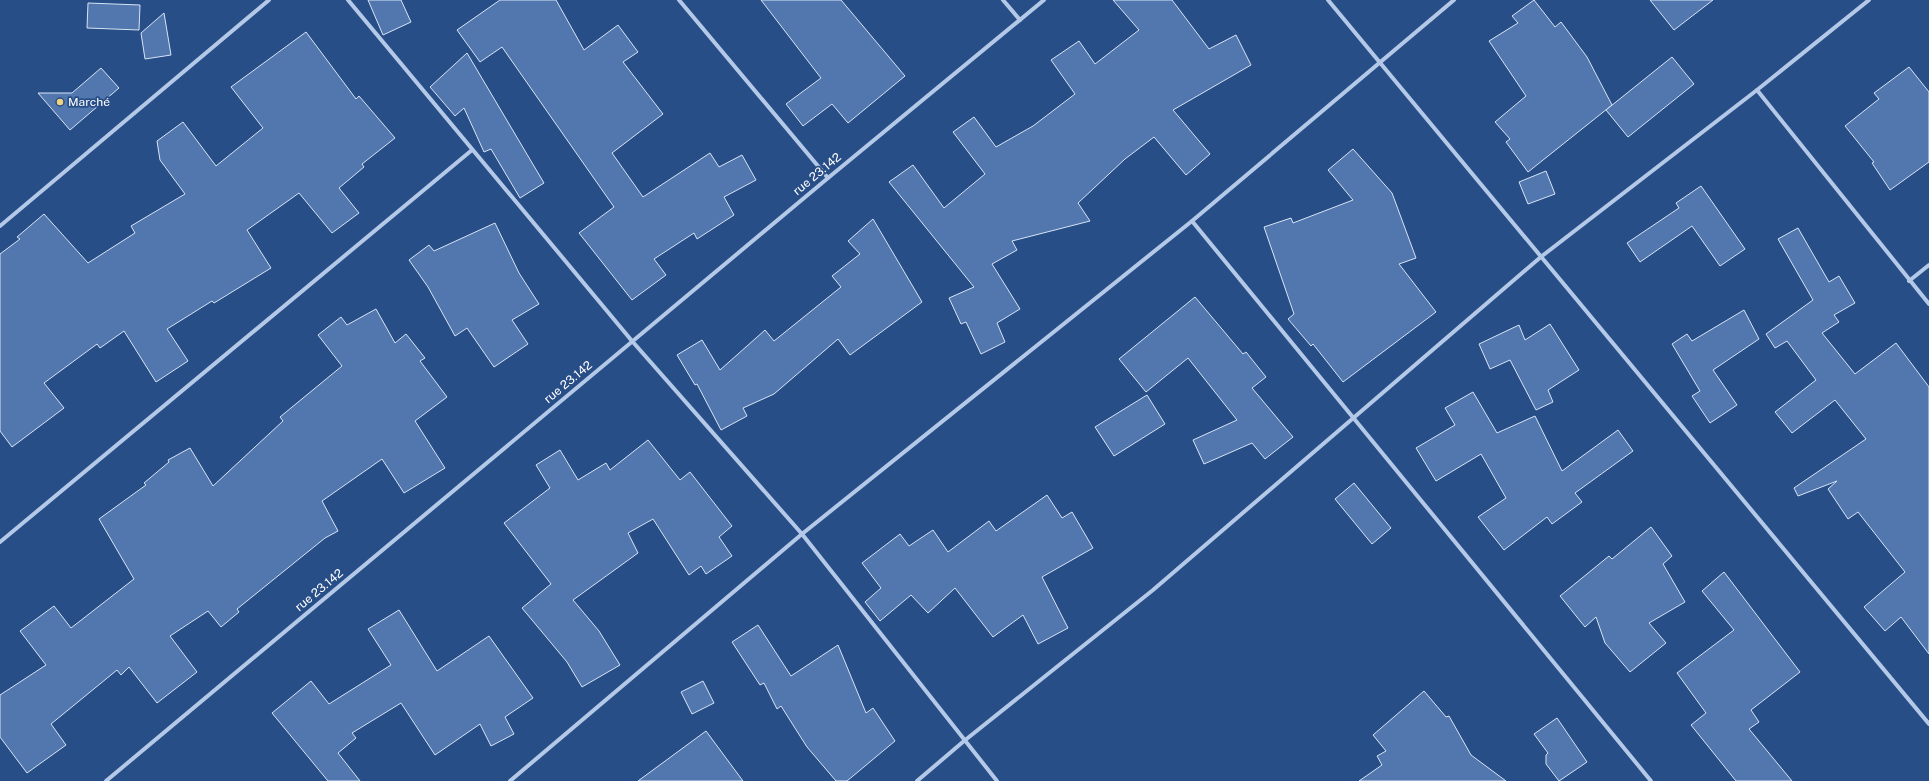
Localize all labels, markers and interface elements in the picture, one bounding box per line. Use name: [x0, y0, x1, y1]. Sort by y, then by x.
place label: Marché: [68, 95, 110, 109]
marker: Marché: [55, 97, 65, 107]
street label: rue 23.142: [790, 150, 844, 198]
street label: rue 23.142: [541, 358, 595, 406]
street label: rue 23.142: [292, 566, 346, 614]

